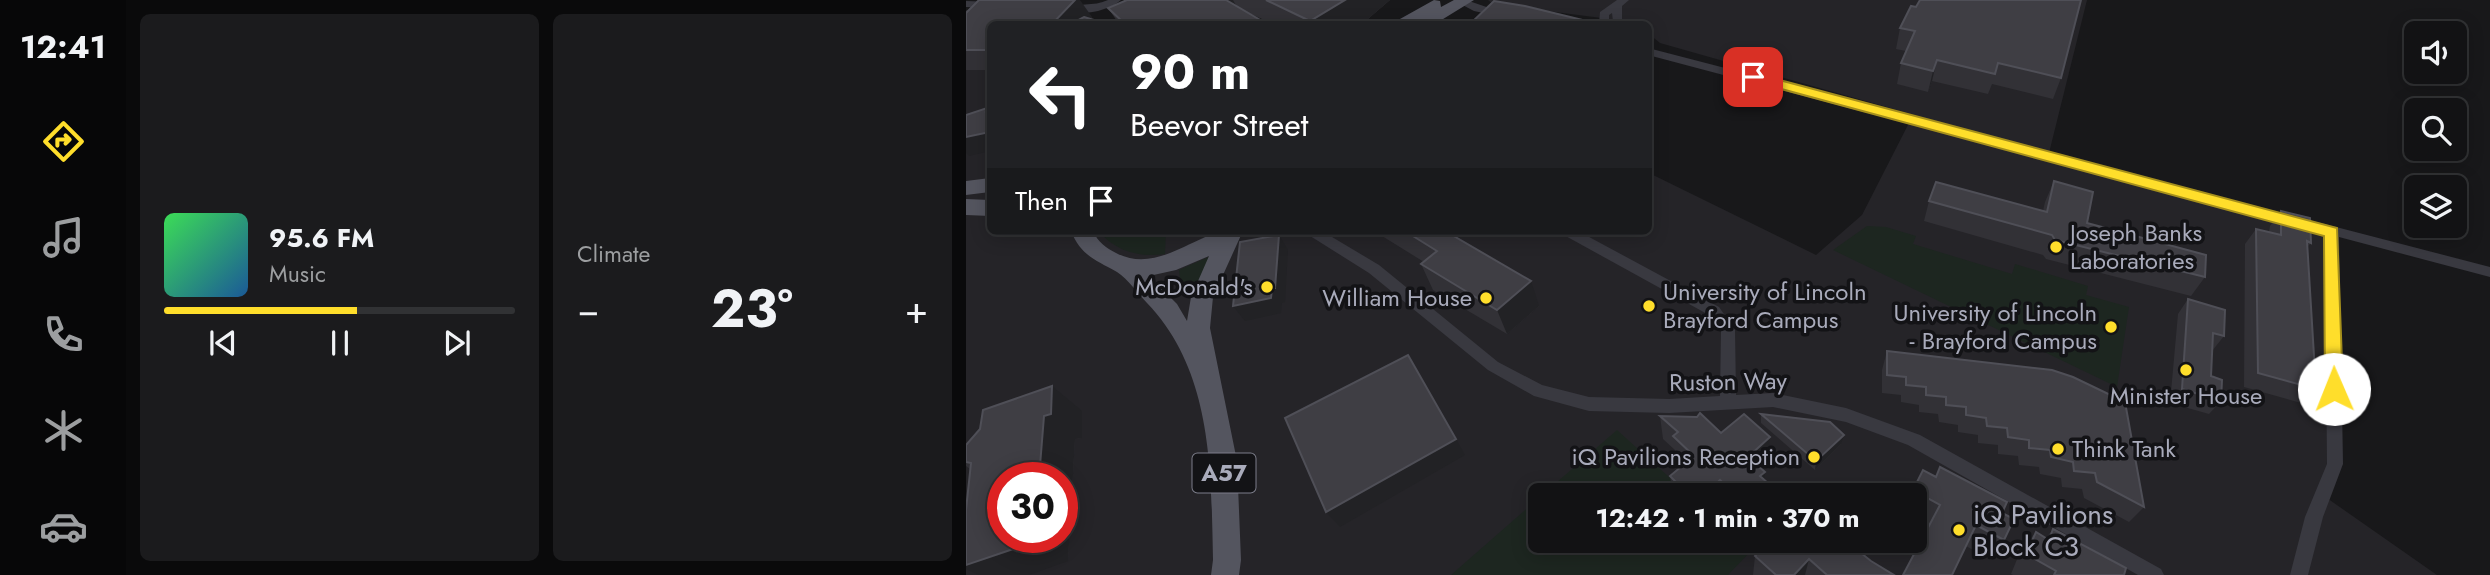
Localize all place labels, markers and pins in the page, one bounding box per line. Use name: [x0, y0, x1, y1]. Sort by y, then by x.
pin: [1723, 47, 1783, 107]
place label: Joseph Banks Laboratories: [2067, 215, 2202, 278]
marker: Joseph Banks Laboratories: [2048, 239, 2064, 255]
place label: McDonald's: [1135, 269, 1253, 304]
place label: University of Lincoln Brayford Campus: [1663, 274, 1867, 337]
marker: McDonald's: [1259, 279, 1275, 295]
place label: William House: [1322, 280, 1472, 315]
marker: William House: [1478, 290, 1494, 306]
place label: University of Lincoln - Brayford Campus: [1893, 295, 2097, 358]
marker: University of Lincoln Brayford Campus: [1641, 298, 1657, 314]
marker: University of Lincoln - Brayford Campus: [2103, 319, 2119, 335]
marker: Minister House: [2178, 362, 2194, 378]
place label: Minister House: [2110, 378, 2262, 413]
place label: Think Tank: [2072, 431, 2176, 466]
place label: iQ Pavilions Reception: [1572, 439, 1800, 474]
marker: Think Tank: [2050, 441, 2066, 457]
marker: iQ Pavilions Reception: [1806, 449, 1822, 465]
place label: iQ Pavilions Block C3: [1973, 494, 2113, 567]
marker: iQ Pavilions Block C3: [1951, 522, 1967, 538]

